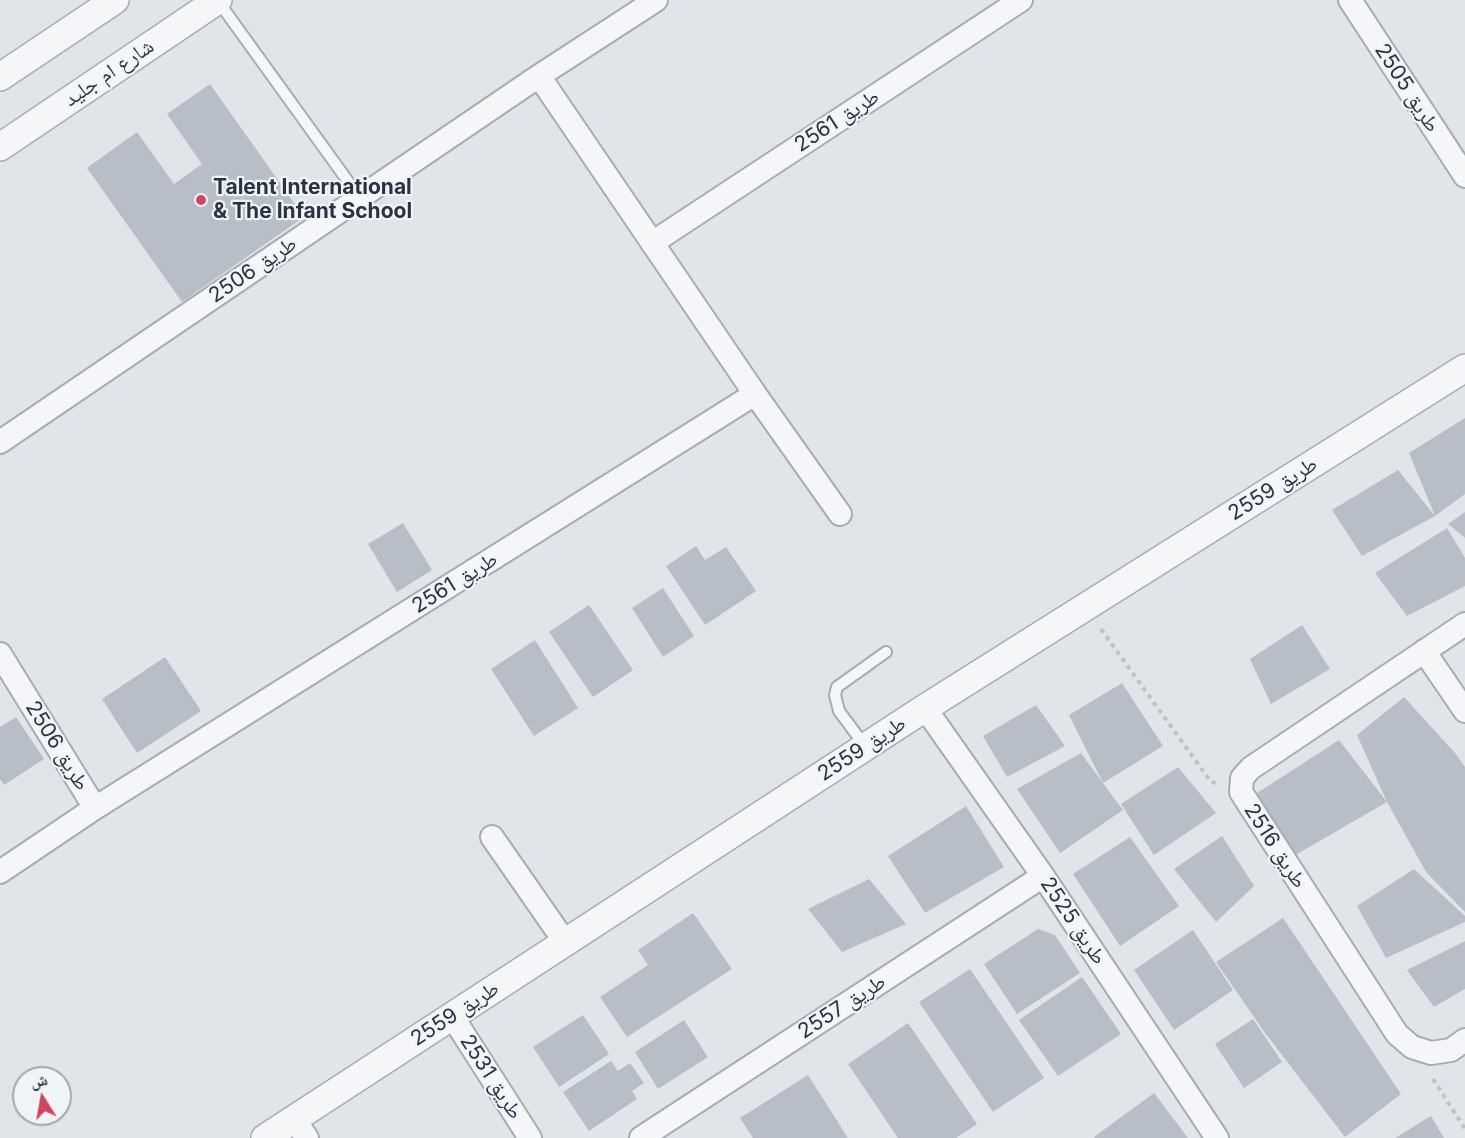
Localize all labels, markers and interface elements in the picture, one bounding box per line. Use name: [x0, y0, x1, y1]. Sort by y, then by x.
street label: شارع ام جليد: [59, 34, 159, 112]
street label: طريق 2505: [1369, 39, 1445, 137]
street label: طريق 2561: [790, 84, 884, 158]
place label: Talent International & The Infant School: [213, 175, 412, 225]
marker: Talent International & The Infant School: [194, 193, 208, 207]
street label: طريق 2506: [204, 231, 302, 309]
street label: طريق 2559: [1224, 452, 1322, 526]
street label: طريق 2561: [408, 547, 502, 619]
street label: طريق 2506: [20, 697, 94, 795]
street label: طريق 2559: [813, 711, 911, 787]
street label: طريق 2516: [1238, 799, 1312, 893]
street label: طريق 2525: [1035, 872, 1111, 970]
street label: طريق 2557: [794, 969, 890, 1045]
street label: طريق 2559: [406, 976, 504, 1052]
street label: طريق 2531: [454, 1030, 528, 1124]
north arrow: [12, 1066, 72, 1126]
text: ش: [29, 1069, 49, 1092]

